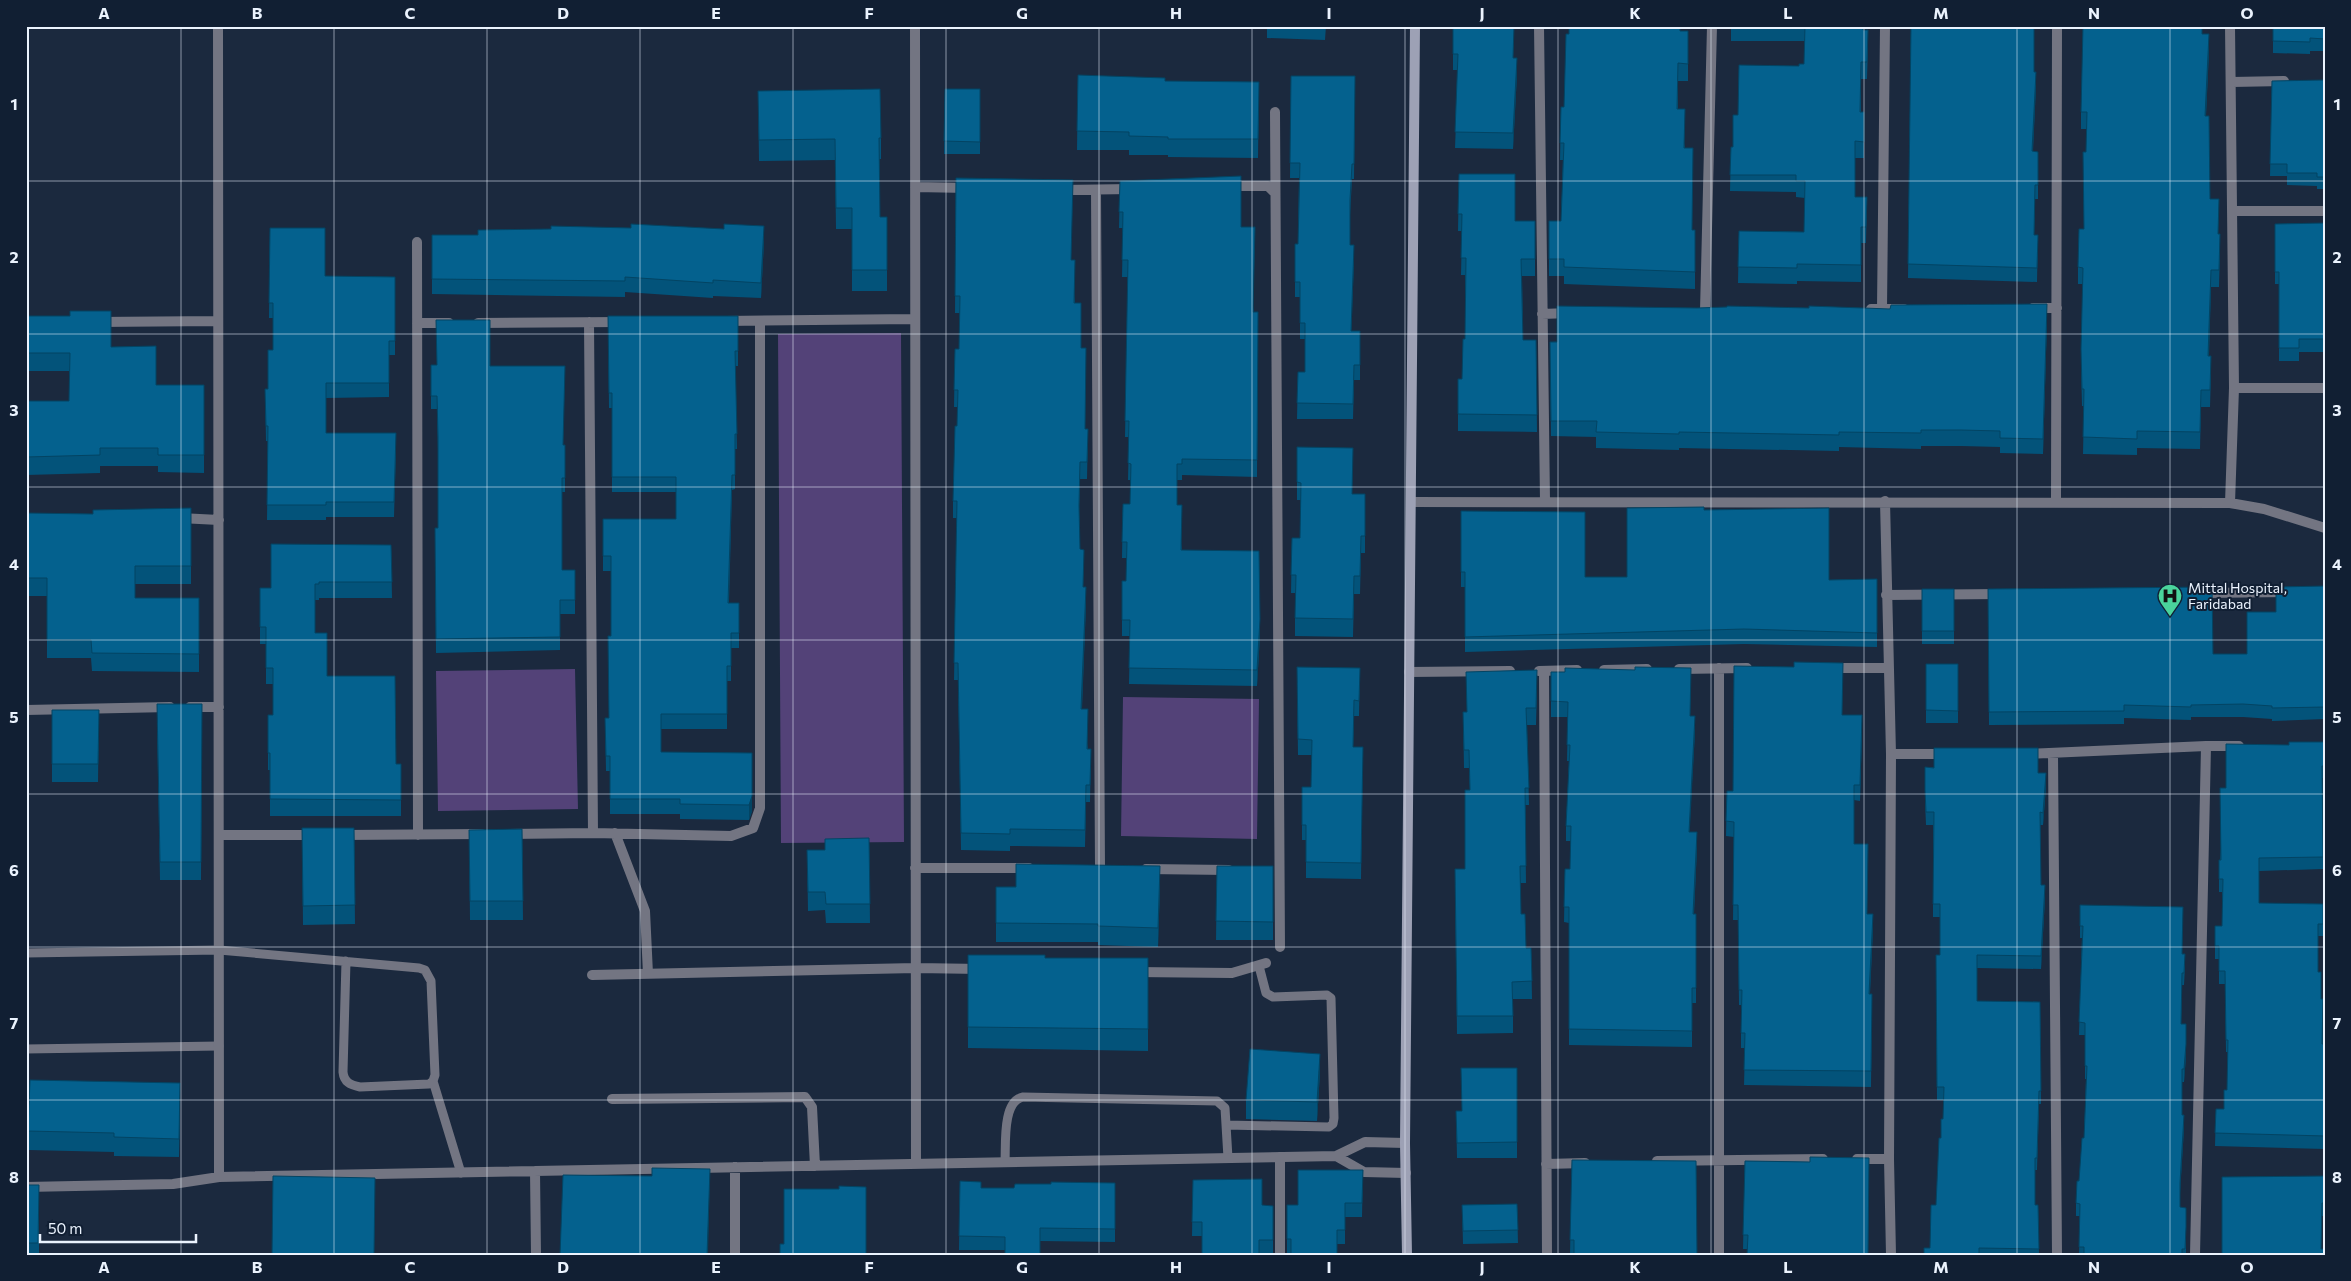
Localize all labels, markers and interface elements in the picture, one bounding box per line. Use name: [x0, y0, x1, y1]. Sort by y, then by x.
text: A: [98, 3, 110, 22]
text: B: [252, 3, 263, 22]
text: C: [405, 3, 416, 22]
text: D: [557, 3, 569, 22]
text: E: [711, 3, 721, 22]
text: F: [864, 3, 874, 22]
text: G: [1016, 3, 1028, 22]
text: H: [1170, 3, 1182, 22]
text: I: [1326, 3, 1332, 22]
text: J: [1479, 3, 1485, 22]
text: K: [1629, 3, 1641, 22]
text: L: [1783, 3, 1793, 22]
text: M: [1933, 3, 1949, 22]
text: N: [2088, 3, 2100, 22]
text: O: [2240, 3, 2254, 22]
text: 1: [10, 94, 18, 113]
text: 1: [2333, 94, 2341, 113]
text: 2: [9, 247, 19, 266]
text: 2: [2332, 247, 2342, 266]
text: 3: [9, 400, 19, 419]
text: 3: [2332, 400, 2342, 419]
text: 4: [9, 554, 19, 573]
text: 4: [2332, 554, 2342, 573]
place label: Mittal Hospital, Faridabad: [2188, 579, 2287, 612]
hospital icon: Mittal Hospital, Faridabad: [2157, 583, 2183, 617]
text: 5: [9, 707, 19, 726]
text: 5: [2332, 707, 2342, 726]
text: 6: [9, 860, 19, 879]
text: 6: [2332, 860, 2342, 879]
text: 7: [10, 1013, 19, 1032]
text: 7: [2333, 1013, 2342, 1032]
text: 8: [9, 1167, 19, 1186]
text: 8: [2332, 1167, 2342, 1186]
scale bar: [40, 1211, 196, 1243]
text: 50 m: [48, 1219, 82, 1237]
text: A: [98, 1257, 110, 1276]
text: B: [252, 1257, 263, 1276]
text: C: [405, 1257, 416, 1276]
text: D: [557, 1257, 569, 1276]
text: E: [711, 1257, 721, 1276]
text: F: [864, 1257, 874, 1276]
text: G: [1016, 1257, 1028, 1276]
text: H: [1170, 1257, 1182, 1276]
text: I: [1326, 1257, 1332, 1276]
text: J: [1479, 1257, 1485, 1276]
text: K: [1629, 1257, 1641, 1276]
text: L: [1783, 1257, 1793, 1276]
text: M: [1933, 1257, 1949, 1276]
text: N: [2088, 1257, 2100, 1276]
text: O: [2240, 1257, 2254, 1276]

